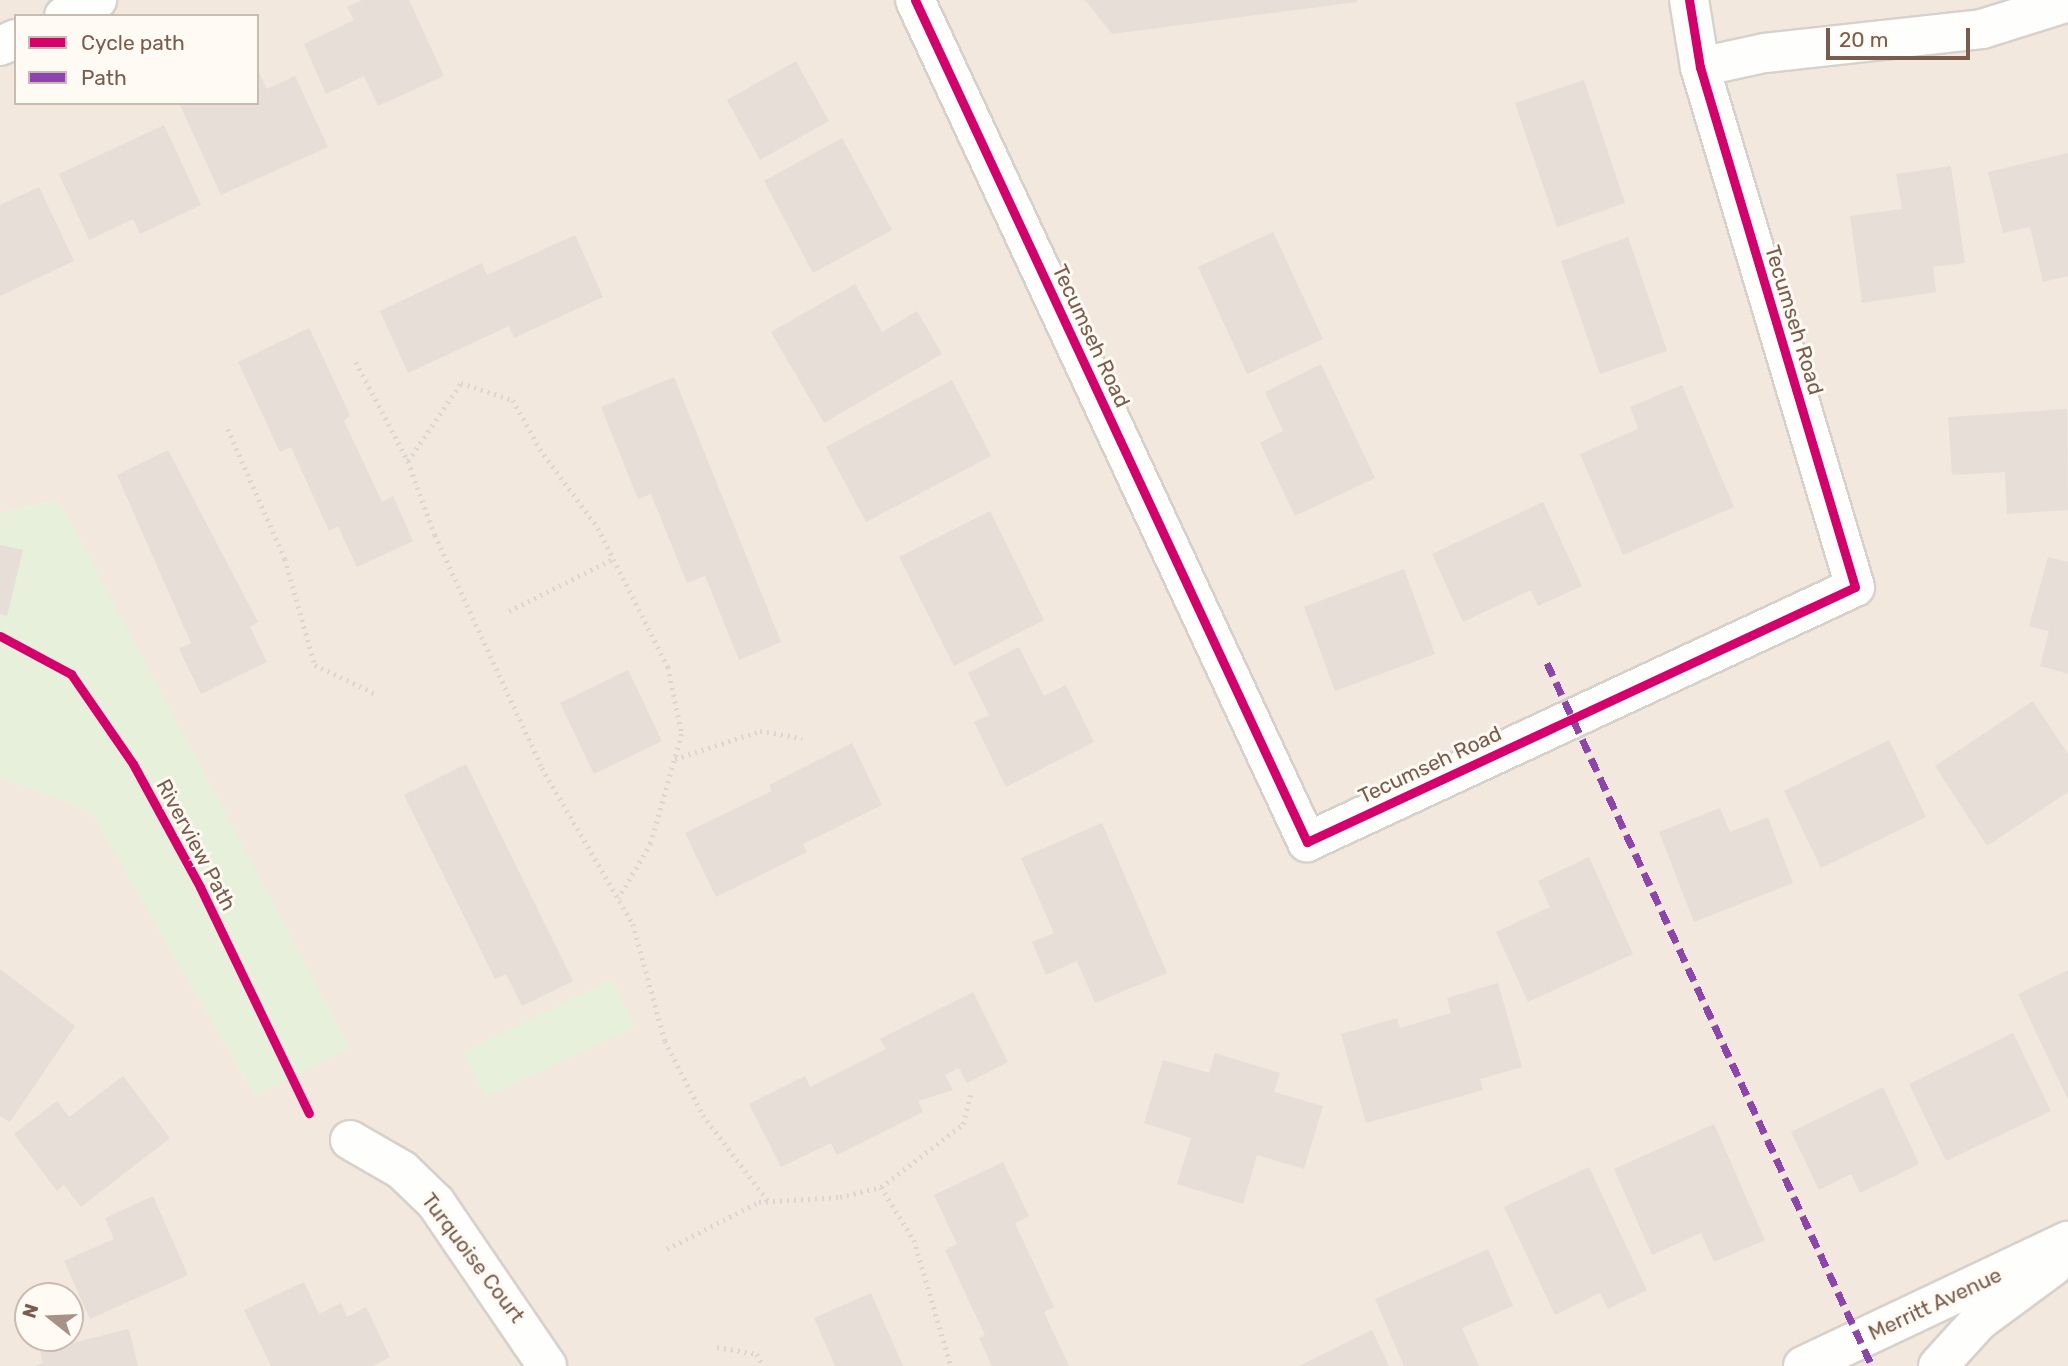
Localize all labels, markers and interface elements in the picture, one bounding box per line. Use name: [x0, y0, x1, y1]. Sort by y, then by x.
legend: [14, 14, 259, 105]
scale bar: [1830, 14, 1974, 58]
text: 20 m: [1839, 27, 1888, 52]
text: Cycle path: [81, 30, 185, 55]
text: Path: [81, 65, 127, 90]
street label: Tecumseh Road: [1759, 242, 1829, 398]
street label: Tecumseh Road: [1047, 260, 1135, 412]
street label: Tecumseh Road: [1354, 721, 1506, 809]
street label: Riverview Path: [151, 775, 241, 915]
street label: Turquoise Court: [416, 1188, 530, 1328]
street label: Merritt Avenue: [1864, 1262, 2006, 1346]
north arrow: [14, 1282, 84, 1352]
text: N: [17, 1301, 44, 1321]

